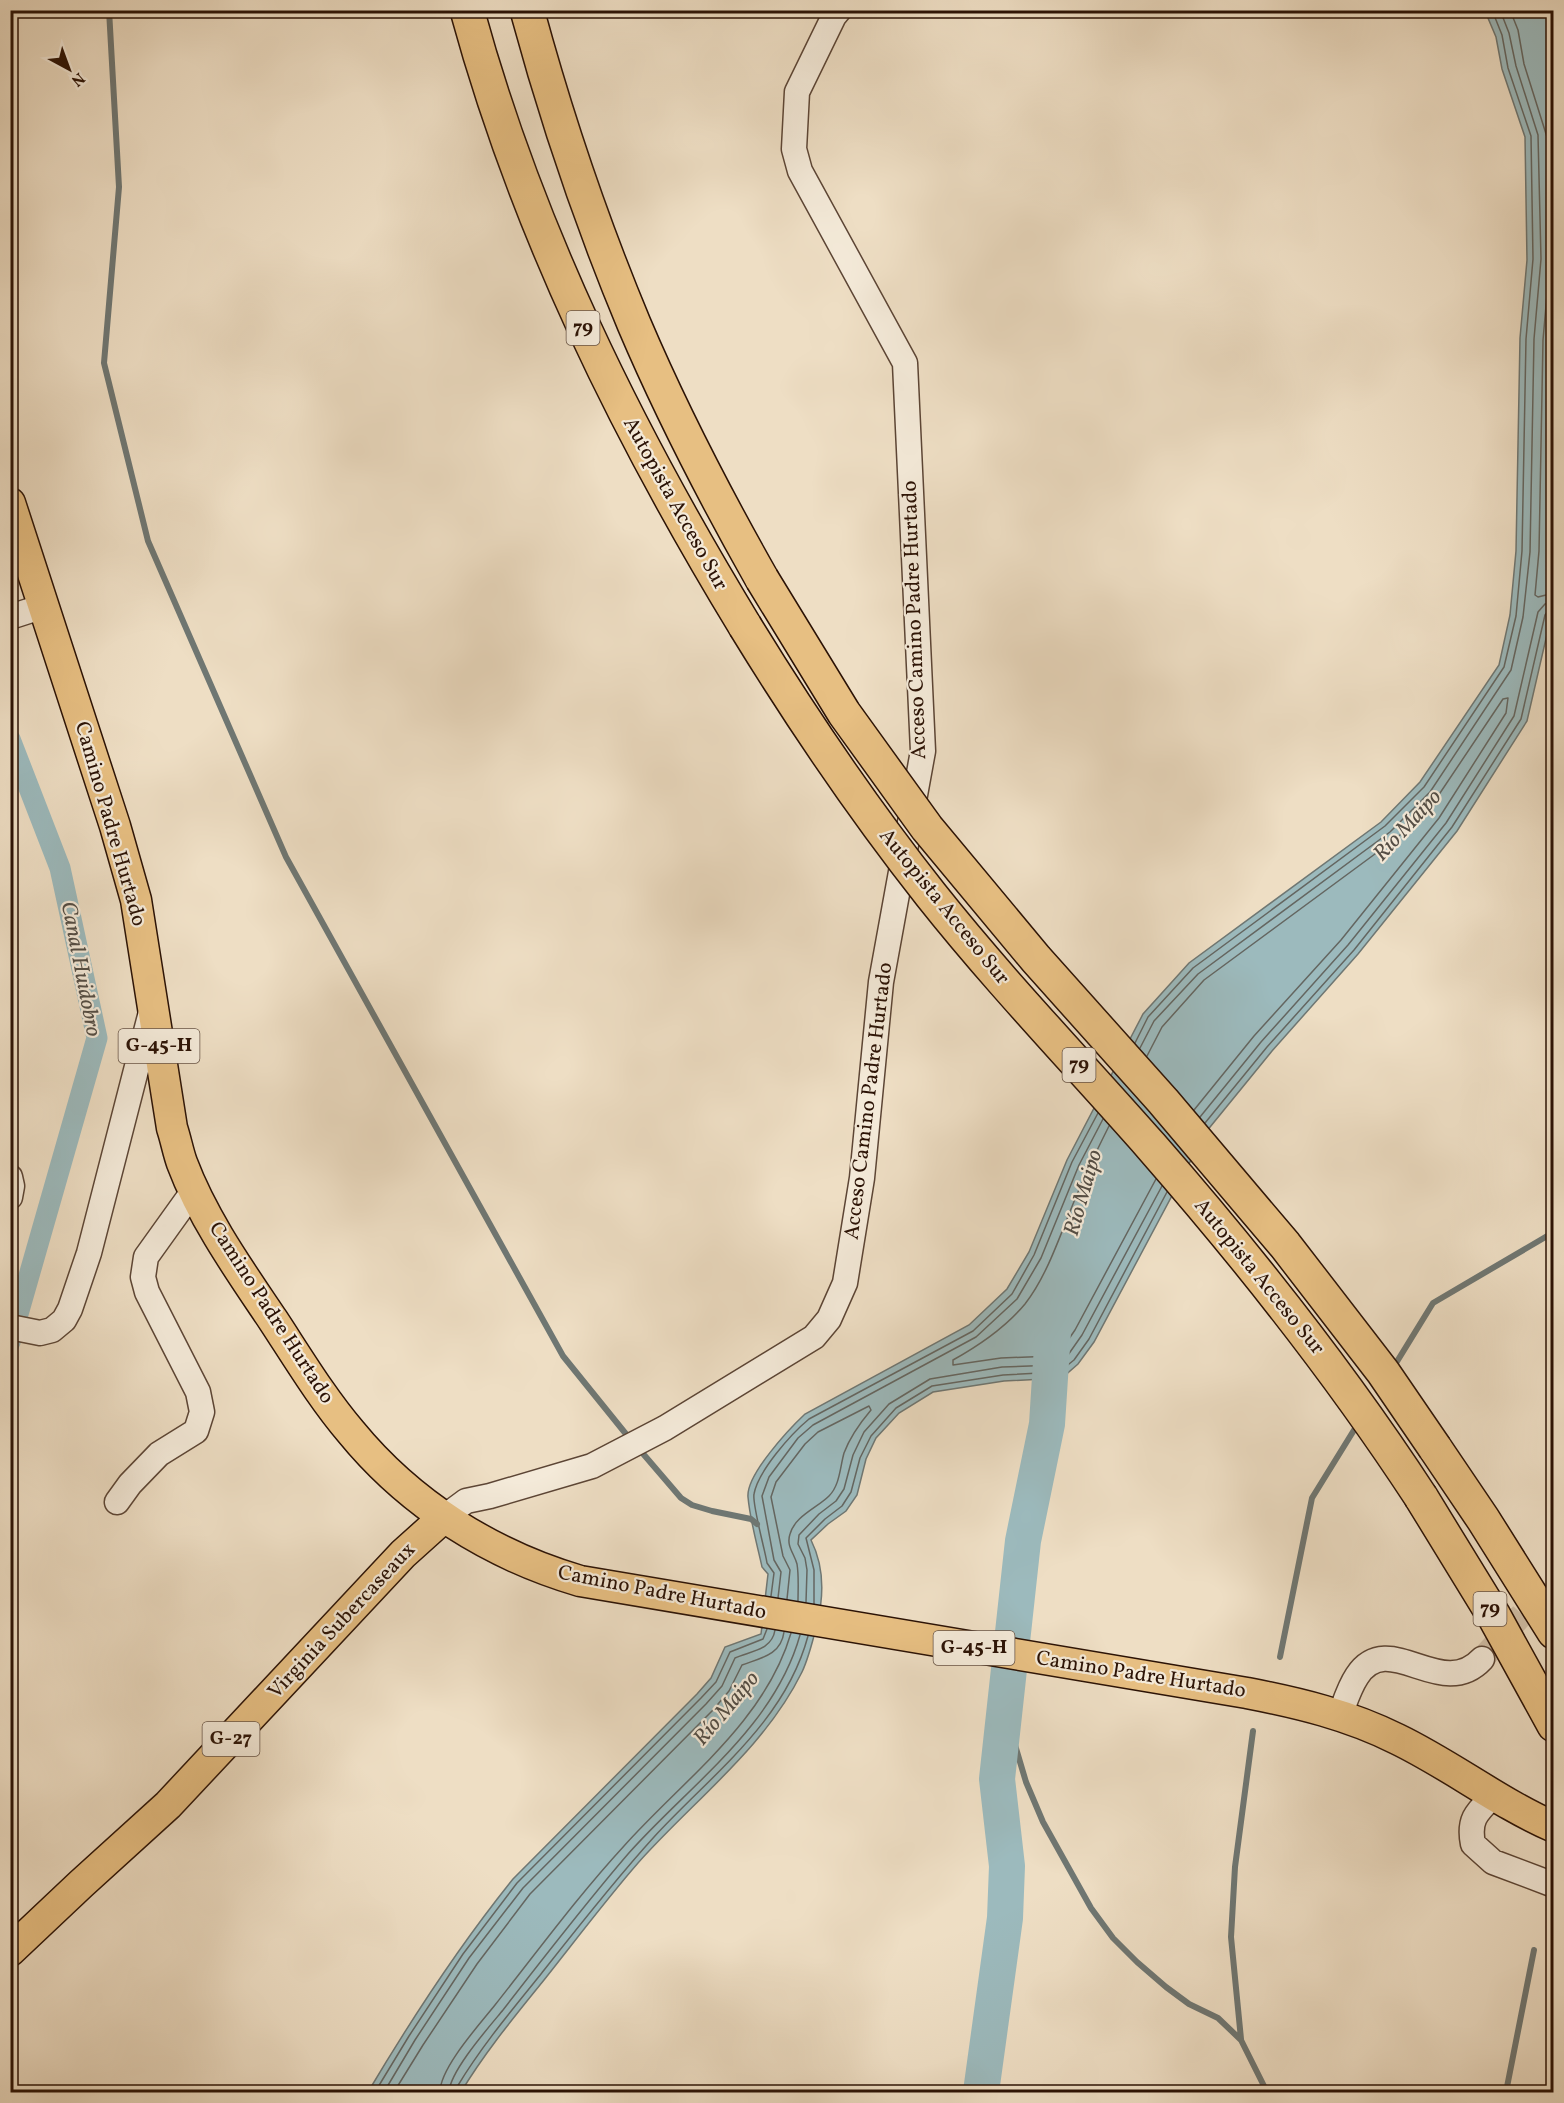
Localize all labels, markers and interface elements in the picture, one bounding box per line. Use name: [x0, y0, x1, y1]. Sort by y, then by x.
north arrow: [39, 39, 99, 99]
text: N: [66, 67, 89, 91]
road number: 79: [566, 311, 600, 345]
street label: Autopista Acceso Sur: [615, 412, 735, 596]
street label: Acceso Camino Padre Hurtado: [896, 480, 934, 760]
street label: Camino Padre Hurtado: [67, 718, 153, 930]
water label: Río Maipo: [1367, 783, 1449, 869]
street label: Autopista Acceso Sur: [872, 823, 1016, 992]
water label: Canal Huidobro: [52, 899, 108, 1039]
street label: Acceso Camino Padre Hurtado: [838, 961, 900, 1241]
road number: G-45-H: [118, 1029, 200, 1063]
road number: 79: [1062, 1048, 1096, 1082]
water label: Río Maipo: [1057, 1146, 1111, 1240]
street label: Autopista Acceso Sur: [1187, 1193, 1331, 1362]
street label: Camino Padre Hurtado: [201, 1216, 341, 1410]
street label: Virginia Subercaseaux: [262, 1536, 422, 1706]
street label: Camino Padre Hurtado: [555, 1559, 769, 1627]
road number: 79: [1474, 1592, 1506, 1626]
road number: G-45-H: [934, 1631, 1014, 1665]
street label: Camino Padre Hurtado: [1034, 1644, 1248, 1706]
water label: Río Maipo: [687, 1665, 767, 1753]
road number: G-27: [202, 1722, 260, 1756]

